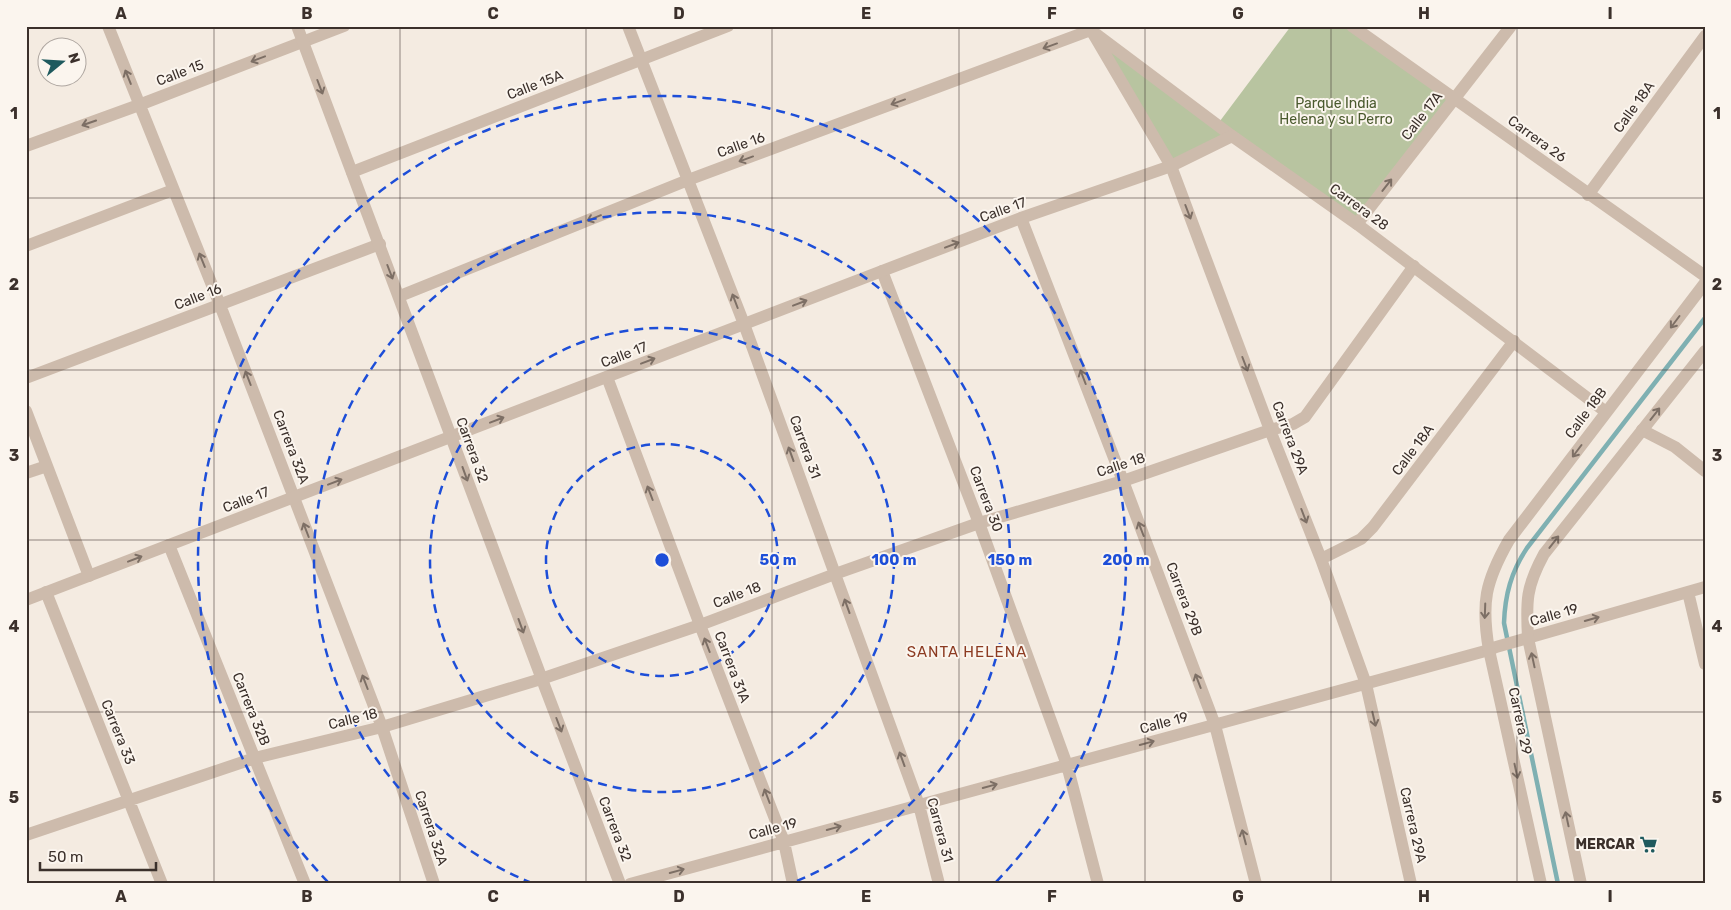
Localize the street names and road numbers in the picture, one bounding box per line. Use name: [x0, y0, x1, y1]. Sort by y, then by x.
street label: Calle 15: [154, 56, 206, 90]
street label: Calle 15A: [504, 66, 566, 103]
street label: Calle 18A: [1610, 77, 1659, 136]
street label: Calle 17A: [1398, 88, 1447, 144]
street label: Carrera 26: [1504, 112, 1570, 166]
street label: Calle 16: [715, 129, 767, 161]
street label: Carrera 28: [1326, 180, 1392, 234]
street label: Calle 17: [977, 194, 1029, 226]
street label: Calle 16: [172, 280, 224, 314]
street label: Calle 17: [598, 338, 650, 372]
street label: Calle 18B: [1561, 384, 1611, 442]
street label: Carrera 29A: [1268, 399, 1312, 478]
street label: Carrera 32A: [269, 408, 313, 487]
street label: Carrera 31: [786, 413, 824, 481]
street label: Carrera 32: [452, 415, 492, 485]
street label: Calle 18A: [1388, 421, 1438, 479]
street label: Calle 18: [1095, 449, 1148, 481]
street label: Carrera 30: [966, 464, 1006, 534]
street label: Calle 17: [220, 483, 272, 517]
street label: Carrera 29B: [1162, 560, 1206, 638]
street label: Calle 18: [711, 578, 763, 612]
street label: Calle 19: [1528, 600, 1580, 630]
street label: Carrera 31A: [711, 629, 754, 706]
street label: Carrera 32B: [229, 670, 273, 748]
street label: Carrera 29: [1505, 686, 1535, 756]
street label: Carrera 33: [97, 697, 139, 767]
street label: Calle 18: [327, 705, 379, 733]
street label: Calle 19: [1138, 708, 1190, 738]
street label: Carrera 29A: [1396, 786, 1430, 865]
street label: Carrera 32A: [411, 788, 451, 868]
street label: Carrera 32: [595, 794, 635, 864]
street label: Carrera 31: [923, 796, 957, 864]
street label: Calle 19: [747, 814, 799, 844]

